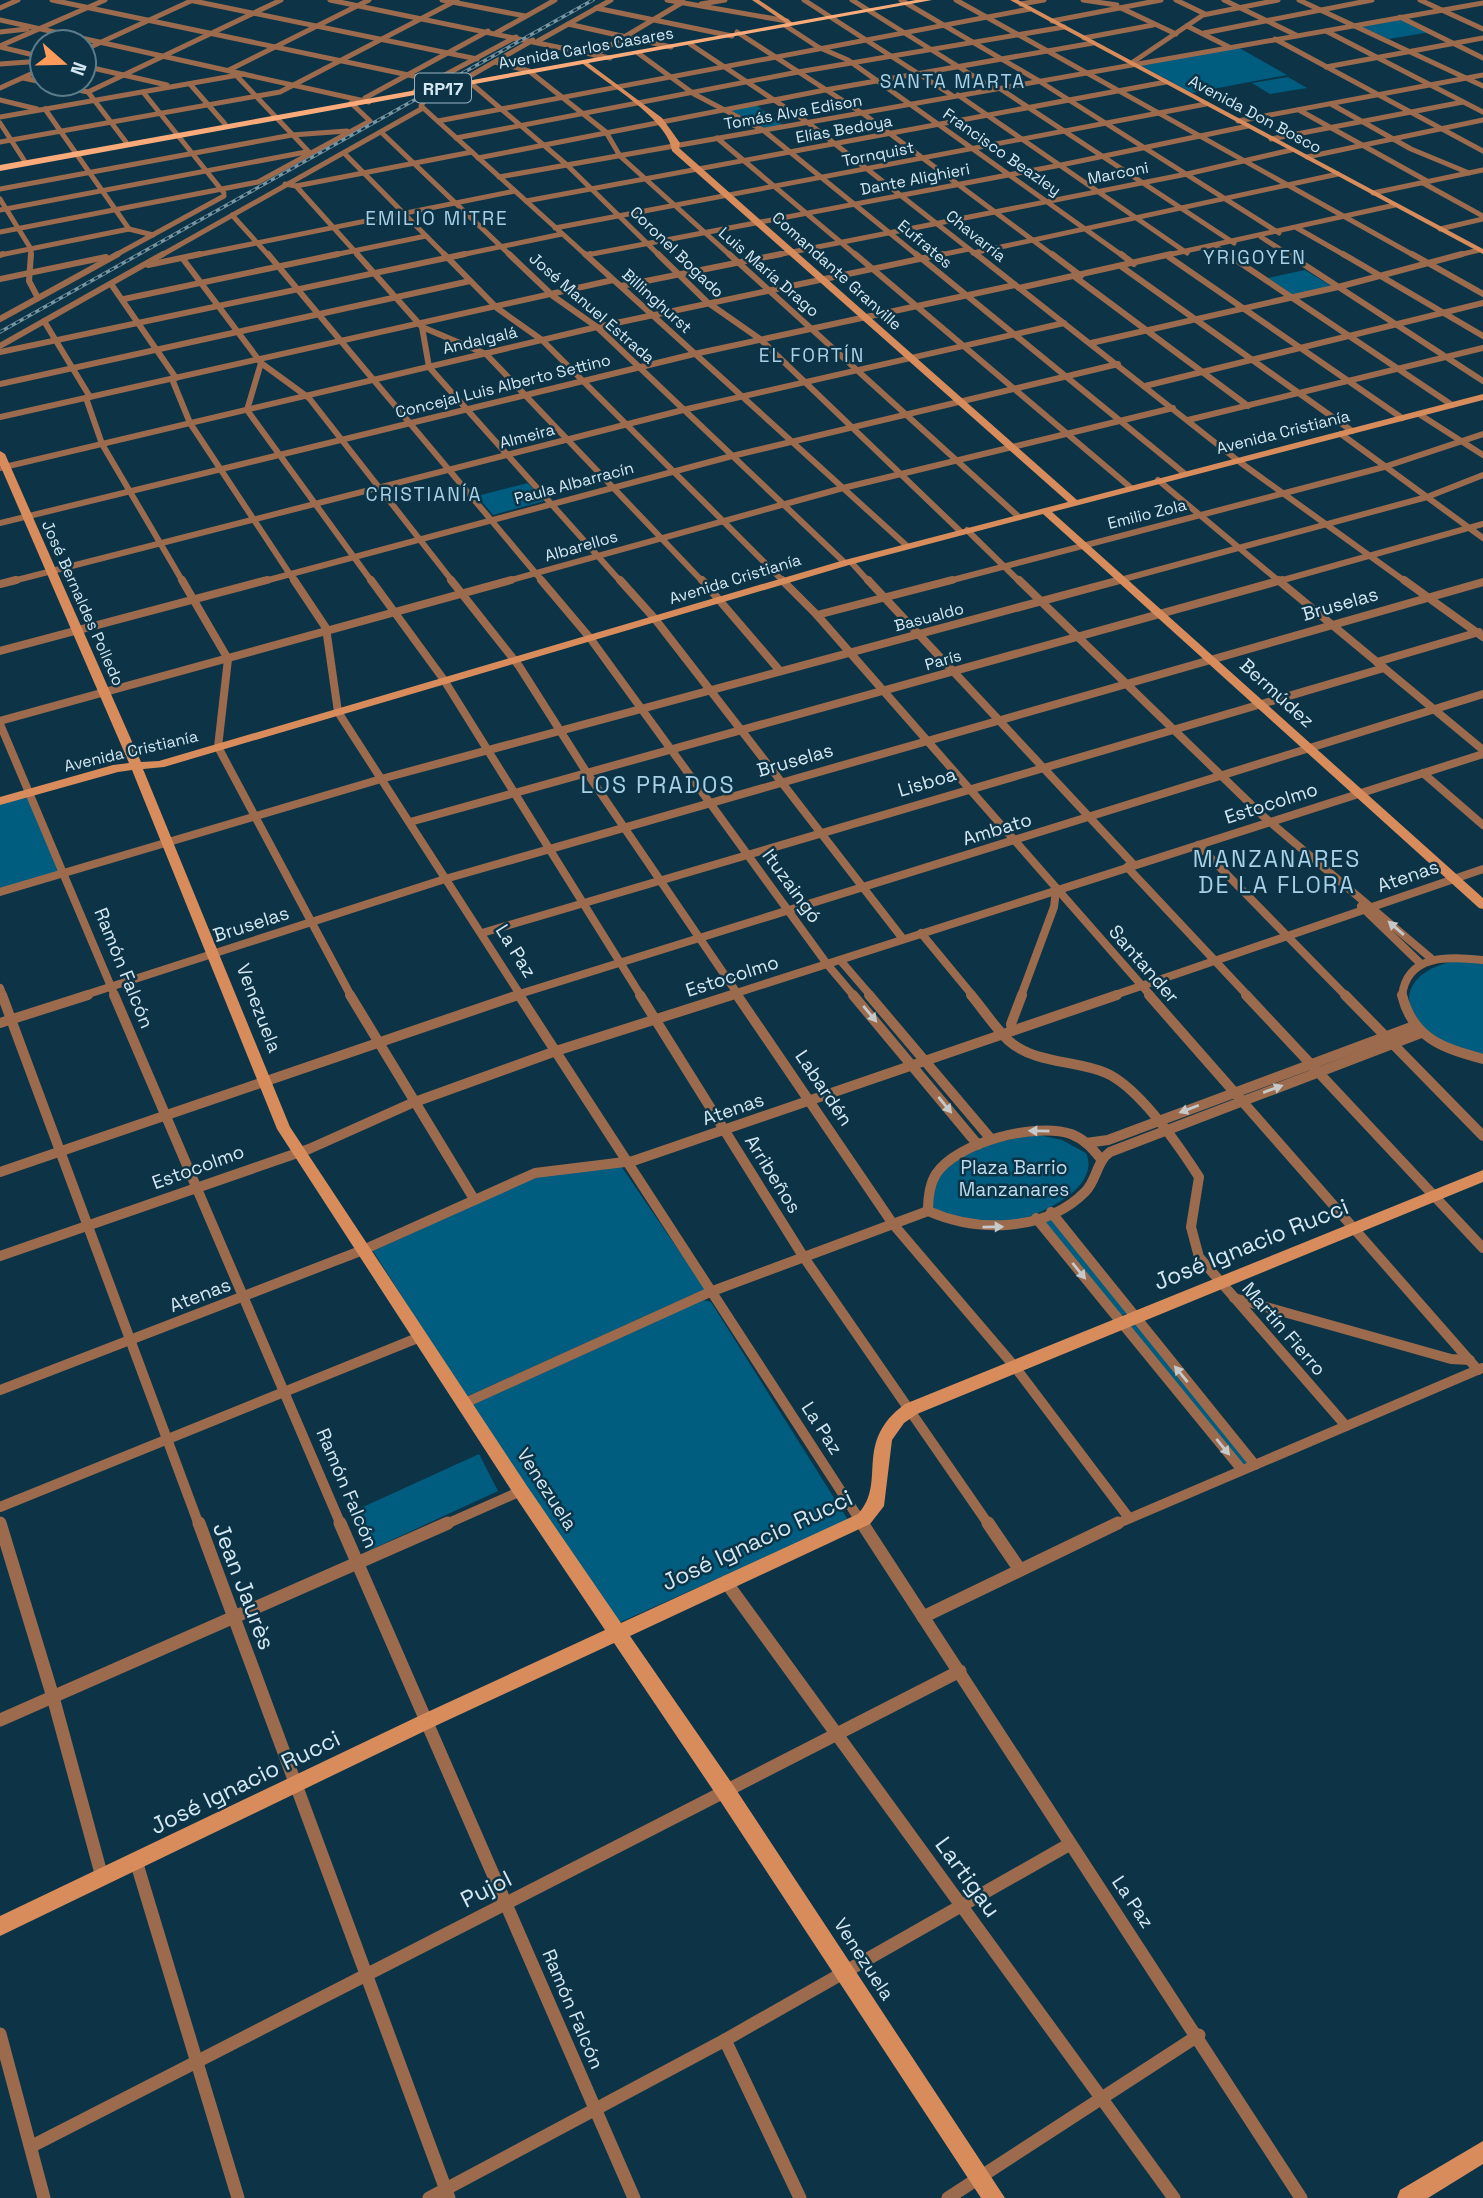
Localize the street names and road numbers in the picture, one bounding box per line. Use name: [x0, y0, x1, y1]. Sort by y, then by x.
street label: Avenida Carlos Casares: [497, 22, 675, 74]
street label: Avenida Don Bosco: [1185, 70, 1325, 158]
road number: RP17: [415, 74, 471, 102]
street label: Tomás Alva Edison: [722, 90, 864, 134]
street label: Francisco Beazley: [939, 103, 1065, 201]
street label: Elías Bedoya: [794, 110, 894, 148]
street label: Tornquist: [840, 137, 916, 171]
street label: Marconi: [1086, 157, 1150, 189]
street label: Dante Alighieri: [858, 158, 972, 200]
street label: Coronel Bogado: [625, 202, 729, 302]
street label: Chavarría: [942, 205, 1010, 267]
street label: Comandante Granville: [768, 207, 906, 335]
street label: Eufrates: [893, 215, 957, 273]
street label: Luis María Drago: [714, 222, 824, 322]
street label: José Manuel Estrada: [525, 248, 659, 368]
street label: Billinghurst: [618, 264, 696, 338]
street label: Andalgalá: [441, 321, 519, 359]
street label: Concejal Luis Alberto Settino: [393, 349, 613, 423]
street label: Avenida Cristianía: [1214, 405, 1352, 459]
street label: Almeira: [497, 419, 557, 453]
street label: Paula Albarracín: [512, 457, 636, 509]
street label: Emilio Zola: [1105, 494, 1189, 534]
street label: José Bernaldes Polledo: [37, 517, 129, 689]
street label: Albarellos: [542, 526, 620, 566]
street label: Avenida Cristianía: [667, 549, 803, 609]
street label: Bruselas: [1299, 581, 1381, 627]
street label: Basualdo: [892, 598, 966, 636]
street label: París: [922, 645, 964, 675]
street label: Bermúdez: [1235, 653, 1319, 733]
street label: Avenida Cristianía: [62, 725, 200, 777]
street label: Bruselas: [754, 737, 836, 783]
street label: Lisboa: [895, 761, 959, 803]
street label: Estocolmo: [1221, 776, 1321, 830]
street label: Ambato: [959, 807, 1035, 851]
street label: Ituzaingó: [757, 844, 827, 928]
street label: Atenas: [1374, 854, 1442, 898]
street label: Bruselas: [210, 900, 292, 948]
street label: Ramón Falcón: [88, 904, 160, 1032]
street label: La Paz: [490, 920, 542, 982]
street label: Santander: [1103, 920, 1185, 1008]
street label: Estocolmo: [682, 949, 782, 1003]
street label: Venezuela: [231, 960, 287, 1056]
street label: Labardén: [789, 1045, 859, 1131]
street label: Atenas: [699, 1087, 767, 1131]
street label: Arribeños: [739, 1130, 807, 1218]
street label: Estocolmo: [148, 1139, 248, 1195]
street label: José Ignacio Rucci: [1149, 1191, 1353, 1297]
street label: Atenas: [166, 1272, 234, 1318]
street label: Martín Fierro: [1236, 1277, 1332, 1381]
street label: La Paz: [796, 1397, 848, 1459]
street label: Ramón Falcón: [310, 1424, 384, 1552]
street label: Venezuela: [511, 1443, 583, 1535]
street label: José Ignacio Rucci: [657, 1483, 857, 1597]
street label: Jean Jaurès: [206, 1518, 282, 1654]
street label: José Ignacio Rucci: [145, 1723, 345, 1841]
street label: Lartigau: [929, 1831, 1007, 1923]
street label: Pujol: [455, 1864, 517, 1914]
street label: La Paz: [1106, 1871, 1160, 1933]
street label: Venezuela: [828, 1913, 900, 2005]
street label: Ramón Falcón: [536, 1945, 610, 2073]

